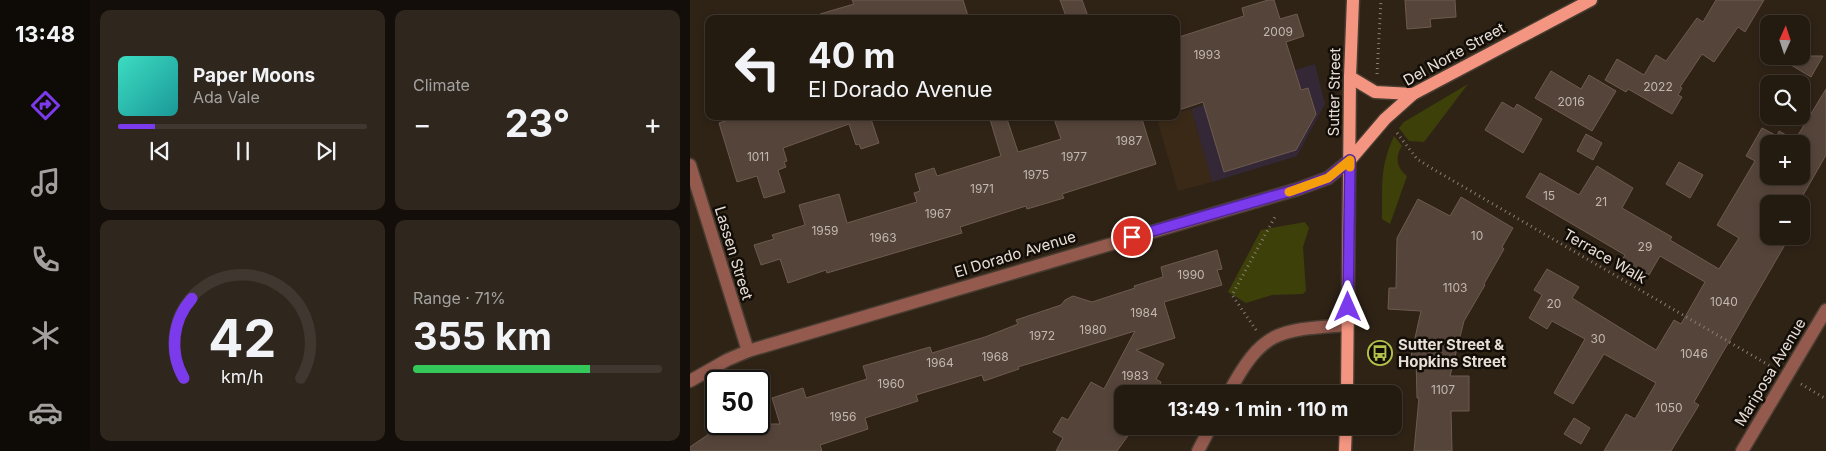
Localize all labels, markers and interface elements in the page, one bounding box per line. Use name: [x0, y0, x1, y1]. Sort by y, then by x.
north arrow: [1760, 15, 1810, 65]
map controls: [1760, 15, 1810, 245]
street label: Del Norte Street: [1400, 18, 1508, 90]
text: 13:48: [15, 21, 75, 47]
house number: 2009: [1263, 24, 1293, 39]
text: 40 m: [808, 34, 896, 76]
icon: left: [725, 35, 790, 100]
house number: 1993: [1193, 47, 1221, 62]
street label: Sutter Street: [1324, 47, 1344, 137]
text: Paper Moons: [193, 64, 315, 87]
text: Climate: [413, 75, 470, 95]
button: search: [1760, 75, 1810, 125]
text: El Dorado Avenue: [808, 76, 993, 102]
house number: 2022: [1643, 79, 1673, 94]
text: Ada Vale: [193, 87, 260, 107]
icon: directions: [28, 88, 63, 123]
house number: 2016: [1557, 94, 1585, 109]
text: 23°: [505, 100, 570, 146]
text: −: [413, 107, 432, 141]
text: +: [643, 107, 662, 141]
house number: 1987: [1116, 133, 1142, 148]
button: +: [1760, 135, 1810, 185]
icon: previous: [146, 137, 174, 165]
icon: pause: [229, 137, 257, 165]
icon: next: [312, 137, 340, 165]
house number: 1011: [747, 149, 769, 164]
house number: 1977: [1061, 149, 1087, 164]
icon: music: [28, 165, 63, 200]
house number: 1975: [1023, 167, 1049, 182]
house number: 1971: [970, 181, 994, 196]
house number: 15: [1543, 188, 1555, 203]
house number: 21: [1595, 194, 1607, 209]
button: −: [1760, 195, 1810, 245]
street label: Lassen Street: [711, 204, 757, 302]
house number: 1967: [925, 206, 951, 221]
pin: [1111, 216, 1153, 258]
house number: 1959: [811, 223, 839, 238]
icon: arrive: [1118, 223, 1146, 251]
street label: Terrace Walk: [1560, 225, 1651, 288]
street label: El Dorado Avenue: [952, 227, 1078, 281]
house number: 10: [1471, 228, 1483, 243]
house number: 1963: [869, 230, 897, 245]
house number: 29: [1638, 239, 1652, 254]
icon: phone: [28, 242, 63, 277]
house number: 1990: [1177, 267, 1205, 282]
position arrow: [1321, 280, 1373, 332]
house number: 1103: [1443, 280, 1467, 295]
text: Range · 71%: [413, 288, 506, 308]
house number: 1040: [1710, 294, 1738, 309]
house number: 20: [1547, 296, 1561, 311]
house number: 1984: [1130, 305, 1158, 320]
text: 42: [209, 307, 276, 370]
text: 355 km: [413, 313, 552, 359]
street label: Mariposa Avenue: [1730, 314, 1810, 430]
icon: climate: [28, 318, 63, 353]
house number: 1980: [1079, 322, 1107, 337]
house number: 1972: [1029, 328, 1055, 343]
house number: 30: [1591, 331, 1605, 346]
place label: Sutter Street & Hopkins Street: [1398, 335, 1507, 371]
bus stop icon: Sutter Street & Hopkins Street: [1367, 340, 1393, 366]
house number: 1046: [1680, 346, 1708, 361]
house number: 1968: [981, 349, 1009, 364]
house number: 1964: [926, 355, 954, 370]
text: km/h: [221, 366, 264, 387]
house number: 1983: [1121, 368, 1149, 383]
speed limit sign: 50: [705, 370, 770, 435]
house number: 1960: [877, 376, 905, 391]
house number: 1107: [1431, 382, 1455, 397]
icon: car: [28, 395, 63, 430]
text: 13:49 · 1 min · 110 m: [1168, 398, 1348, 421]
house number: 1050: [1655, 400, 1683, 415]
house number: 1956: [829, 409, 857, 424]

